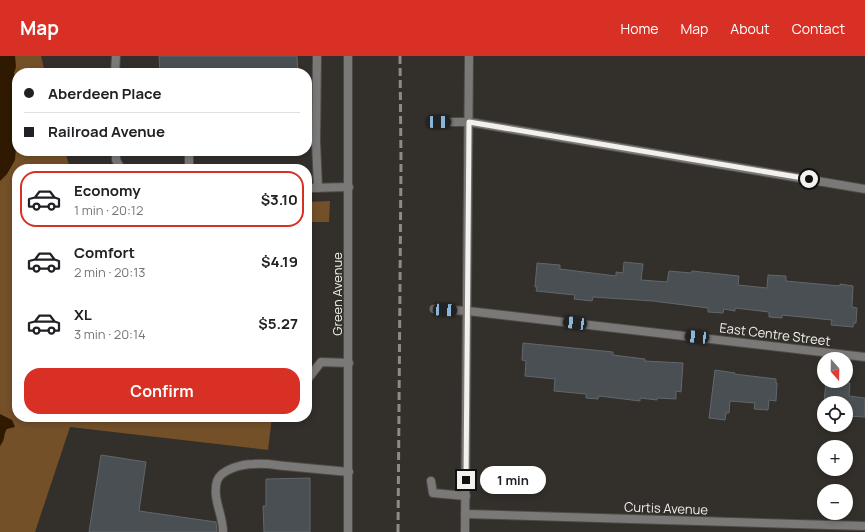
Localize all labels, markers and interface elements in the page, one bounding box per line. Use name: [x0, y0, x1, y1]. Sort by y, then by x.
text: Map: [20, 15, 59, 41]
text: Home: [621, 19, 658, 38]
text: Map: [680, 19, 708, 38]
text: About: [730, 19, 770, 38]
text: Contact: [792, 19, 845, 38]
text: Aberdeen Place: [48, 83, 162, 104]
car: [427, 116, 451, 128]
text: Railroad Avenue: [48, 121, 165, 142]
route start: [800, 170, 818, 188]
text: Economy: [74, 180, 141, 201]
icon: car: [26, 181, 62, 217]
text: $3.10: [261, 189, 298, 210]
text: 1 min · 20:12: [74, 201, 143, 219]
text: Comfort: [74, 242, 135, 263]
icon: car: [26, 243, 62, 279]
text: $4.19: [261, 251, 298, 272]
street label: Green Avenue: [328, 252, 346, 336]
text: 2 min · 20:13: [74, 263, 145, 281]
car: [433, 303, 457, 317]
text: XL: [74, 304, 92, 325]
icon: car: [26, 305, 62, 341]
text: $5.27: [258, 313, 298, 334]
car: [562, 316, 588, 330]
street label: East Centre Street: [718, 318, 832, 350]
text: 3 min · 20:14: [74, 325, 146, 343]
car: [684, 330, 710, 344]
north arrow: [817, 352, 853, 388]
map controls: [817, 352, 853, 520]
button: Confirm: [24, 368, 300, 414]
button: locate: [817, 396, 853, 432]
button: +: [817, 440, 853, 476]
callout: 1 min: [480, 466, 546, 494]
route end: [457, 471, 475, 489]
text: 1 min: [497, 471, 529, 489]
button: −: [817, 484, 853, 520]
street label: Curtis Avenue: [624, 498, 709, 518]

